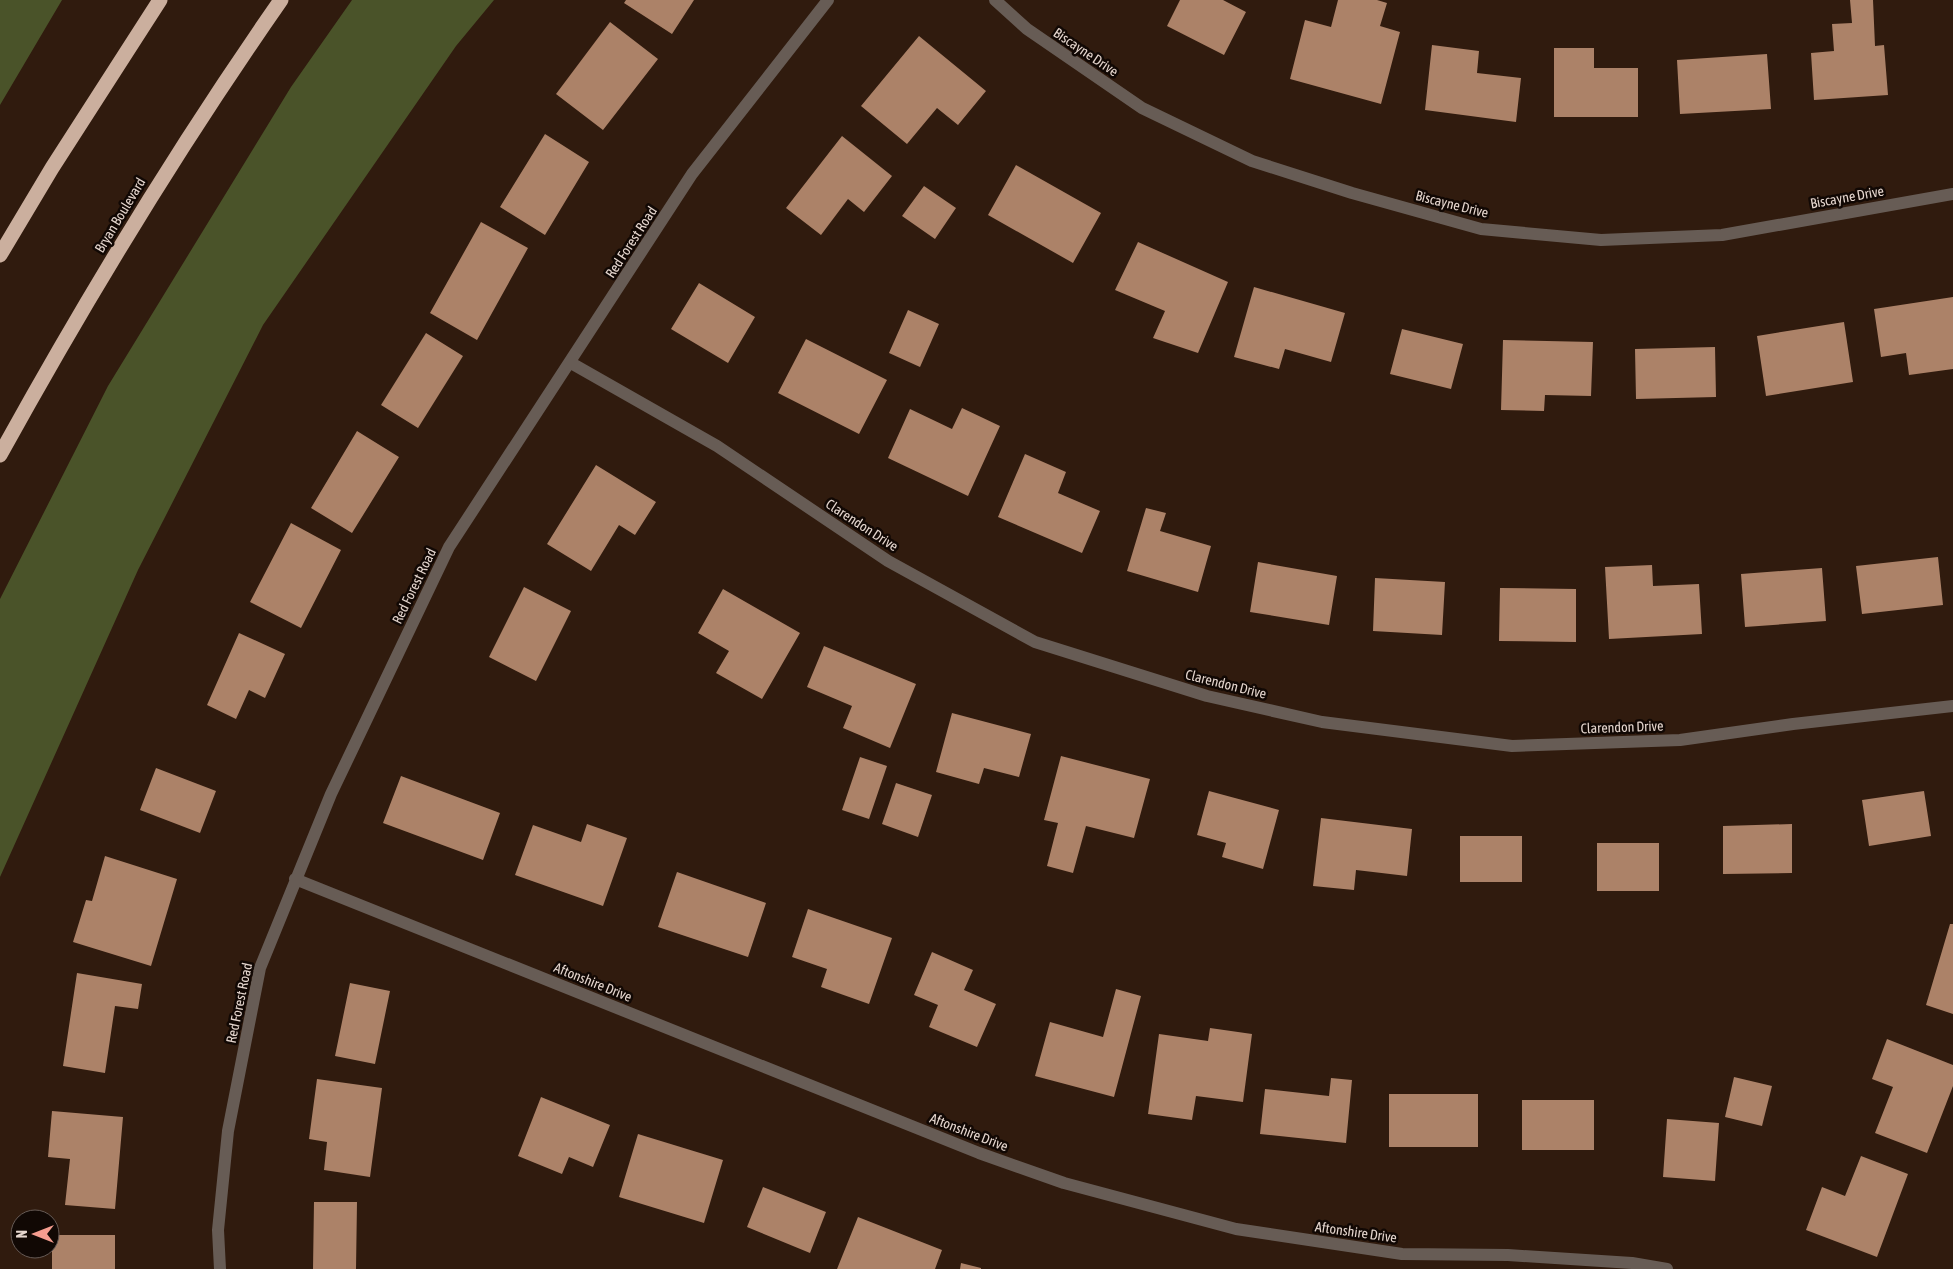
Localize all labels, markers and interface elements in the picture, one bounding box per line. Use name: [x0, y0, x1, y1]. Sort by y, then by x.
street label: Biscayne Drive: [1051, 25, 1121, 79]
street label: Bryan Boulevard: [91, 175, 149, 255]
street label: Biscayne Drive: [1809, 183, 1885, 211]
street label: Biscayne Drive: [1414, 187, 1490, 221]
street label: Red Forest Road: [602, 203, 660, 281]
street label: Clarendon Drive: [823, 496, 901, 554]
street label: Red Forest Road: [389, 546, 439, 626]
street label: Clarendon Drive: [1184, 666, 1268, 702]
street label: Clarendon Drive: [1580, 718, 1664, 736]
street label: Aftonshire Drive: [552, 959, 634, 1005]
street label: Red Forest Road: [223, 961, 255, 1045]
street label: Aftonshire Drive: [928, 1110, 1010, 1154]
north arrow: [10, 1209, 60, 1259]
street label: Aftonshire Drive: [1314, 1218, 1398, 1246]
text: N: [14, 1230, 30, 1238]

